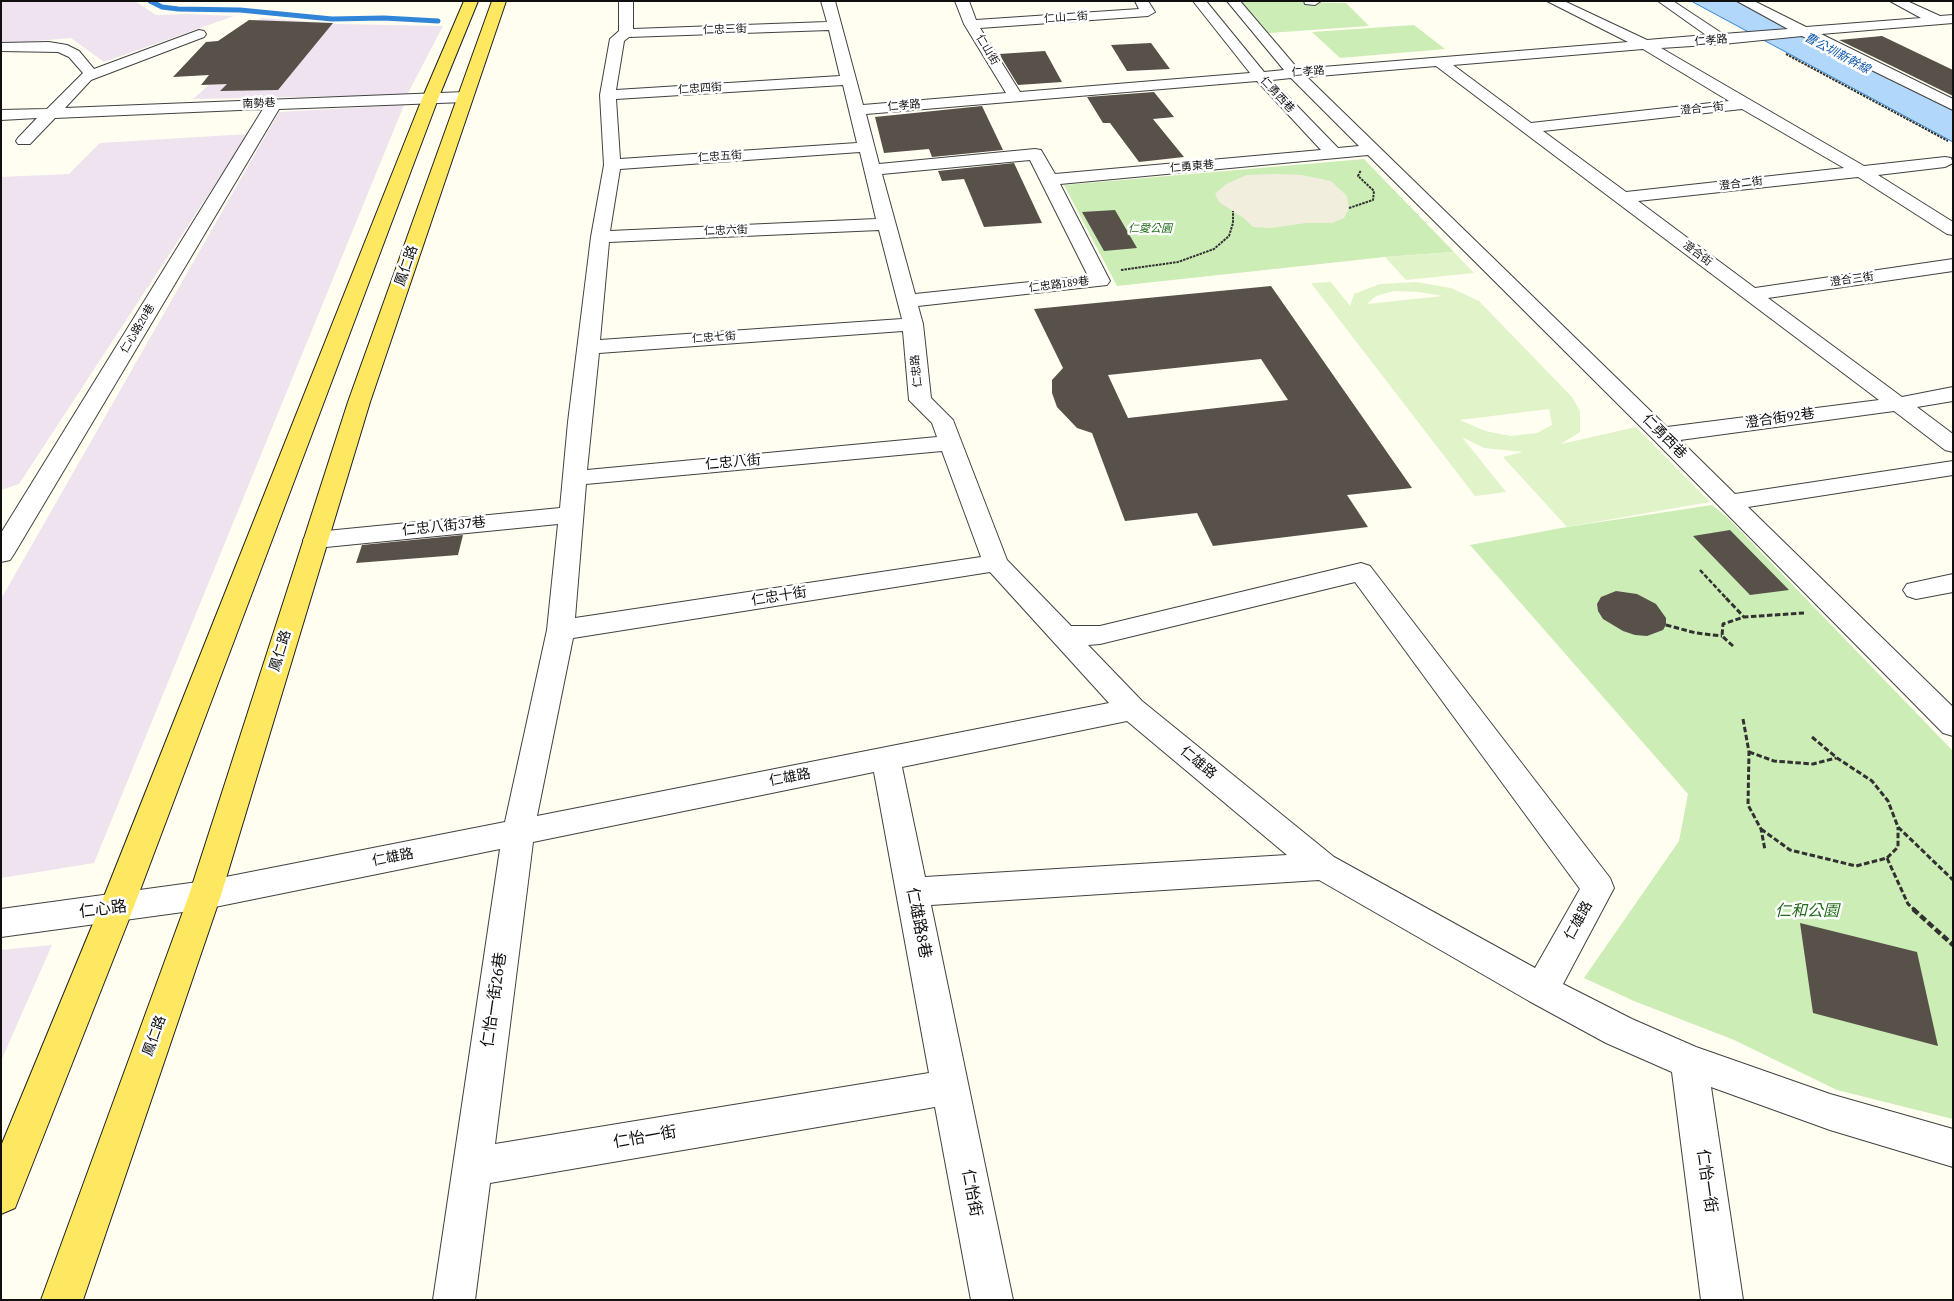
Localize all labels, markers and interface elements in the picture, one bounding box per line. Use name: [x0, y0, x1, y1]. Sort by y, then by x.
street label: 仁山二街: [1044, 10, 1088, 26]
street label: 仁忠三街: [703, 23, 747, 37]
water label: 曹公圳新幹線: [1802, 31, 1872, 77]
street label: 仁山街: [973, 32, 1001, 68]
street label: 仁孝路: [1694, 33, 1728, 49]
street label: 仁孝路: [1291, 64, 1325, 80]
street label: 仁勇西巷: [1257, 74, 1297, 116]
street label: 仁忠四街: [678, 81, 722, 97]
street label: 南勢巷: [242, 97, 276, 111]
street label: 仁孝路: [887, 98, 921, 114]
street label: 澄合一街: [1679, 100, 1725, 118]
street label: 仁忠五街: [698, 149, 742, 165]
street label: 仁勇東巷: [1170, 159, 1214, 175]
street label: 澄合二街: [1718, 175, 1764, 193]
park label: 仁愛公園: [1128, 222, 1172, 236]
street label: 仁忠六街: [704, 224, 748, 238]
street label: 澄合街: [1680, 239, 1714, 269]
street label: 鳳仁路: [392, 243, 422, 289]
street label: 澄合三街: [1829, 270, 1875, 290]
street label: 仁忠路189巷: [1028, 275, 1090, 295]
street label: 仁心路20巷: [118, 302, 158, 356]
street label: 仁忠七街: [692, 330, 736, 346]
street label: 仁忠路: [909, 354, 925, 388]
street label: 澄合街92巷: [1744, 406, 1816, 432]
street label: 仁勇西巷: [1638, 411, 1690, 463]
street label: 仁忠八街: [704, 452, 762, 474]
street label: 仁忠八街37巷: [401, 514, 487, 540]
street label: 仁忠十街: [750, 584, 808, 610]
street label: 鳳仁路: [267, 628, 295, 674]
street label: 仁雄路: [1177, 743, 1219, 783]
street label: 仁雄路: [768, 766, 812, 790]
street label: 仁雄路: [371, 846, 415, 870]
street label: 仁雄路8巷: [902, 886, 934, 960]
street label: 仁心路: [78, 898, 128, 922]
street label: 仁雄路: [1561, 899, 1597, 943]
park label: 仁和公園: [1775, 902, 1839, 922]
street label: 仁怡一街26巷: [479, 951, 511, 1049]
street label: 鳳仁路: [140, 1013, 170, 1059]
street label: 仁怡一街: [612, 1123, 678, 1153]
street label: 仁怡一街: [1692, 1148, 1720, 1214]
street label: 仁怡街: [957, 1168, 985, 1218]

